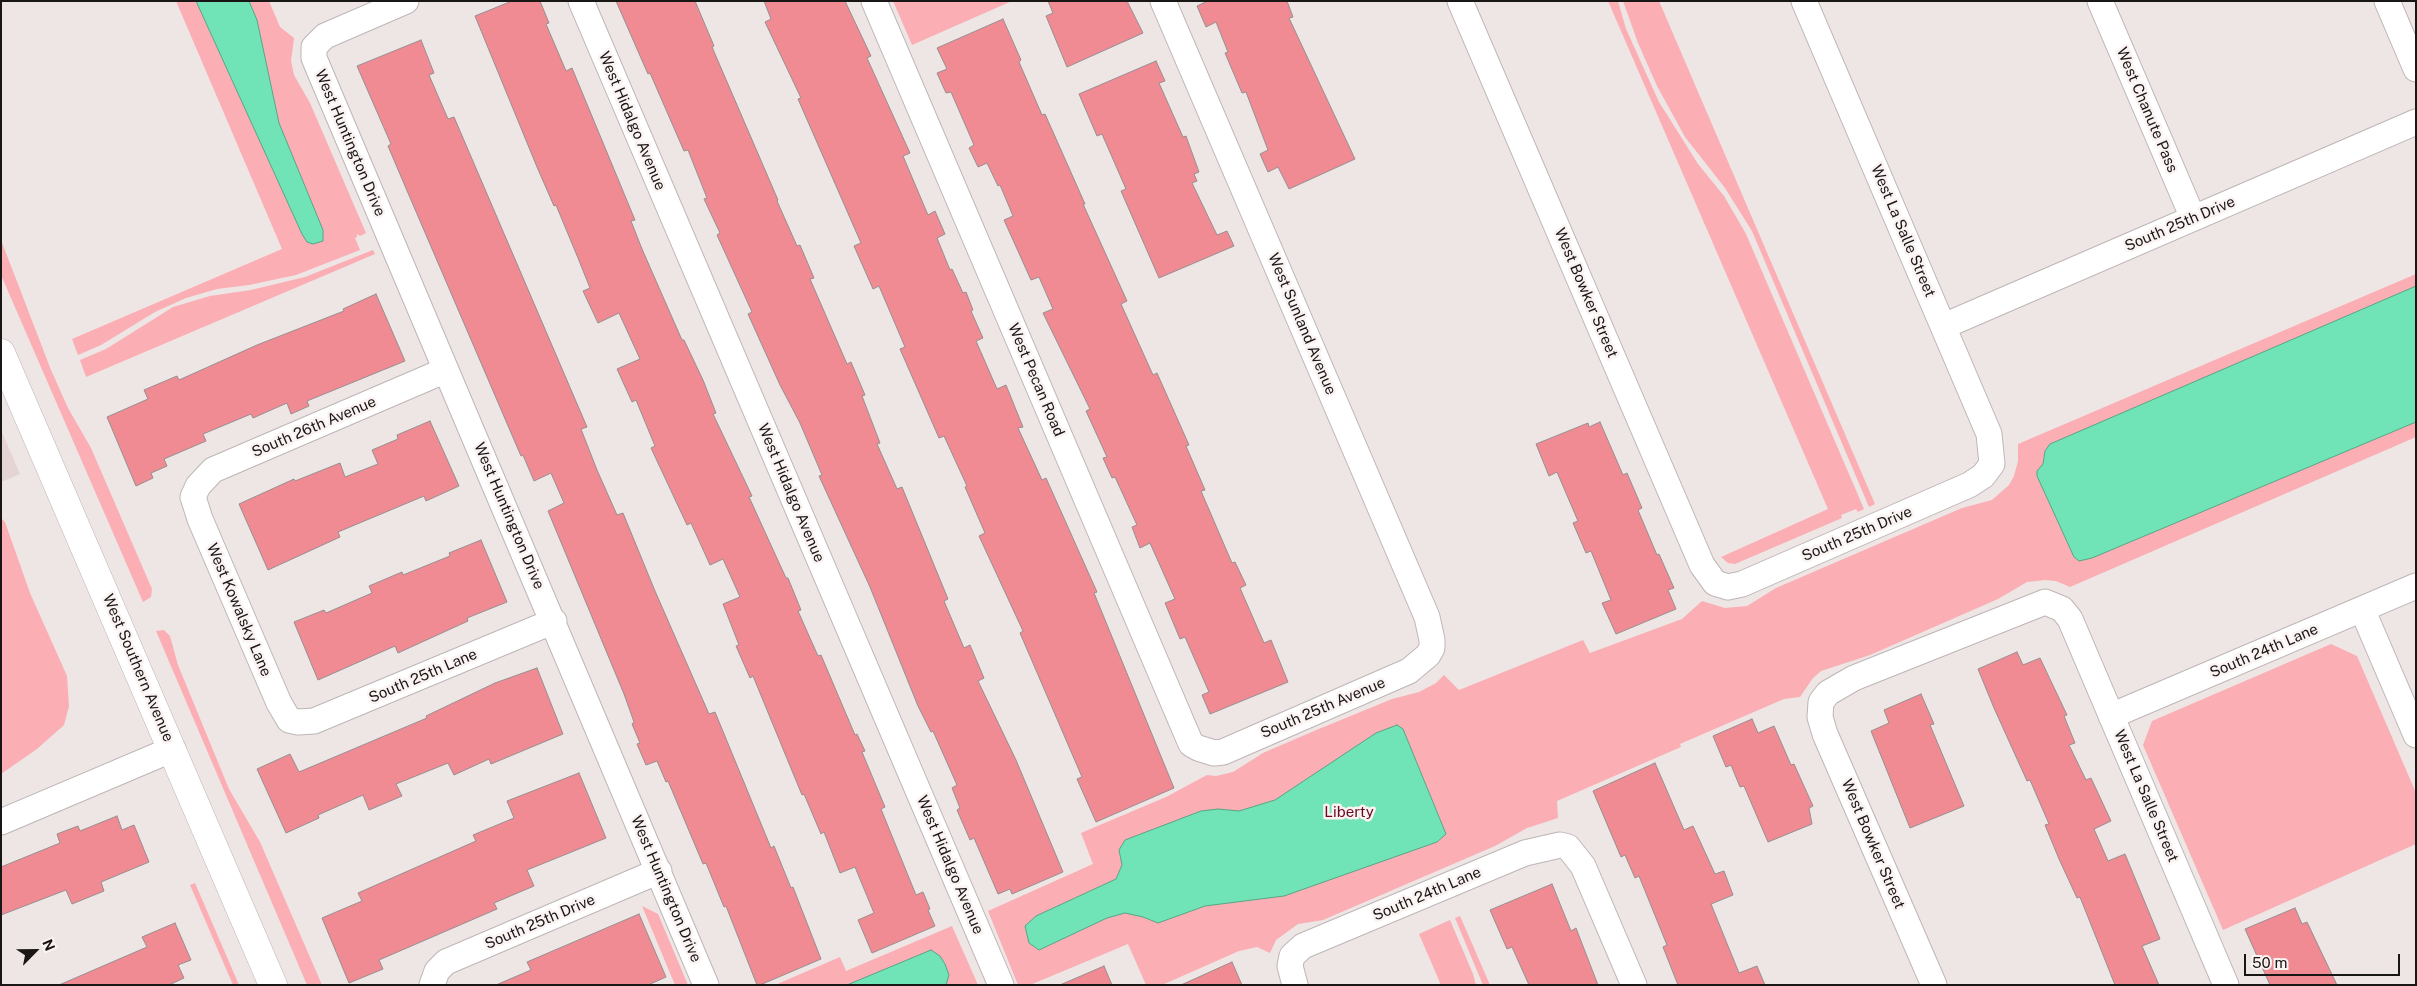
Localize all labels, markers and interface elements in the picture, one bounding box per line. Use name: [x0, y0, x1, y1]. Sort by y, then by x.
street label: West Chanute Pass: [2113, 45, 2181, 175]
street label: West Hidalgo Avenue: [595, 49, 669, 193]
street label: West Huntington Drive: [311, 67, 389, 219]
street label: West La Salle Street: [1867, 162, 1939, 300]
street label: South 25th Drive: [2122, 193, 2238, 255]
street label: West Bowker Street: [1551, 225, 1621, 361]
street label: West Sunland Avenue: [1264, 251, 1340, 397]
street label: West Pecan Road: [1004, 321, 1068, 439]
street label: South 26th Avenue: [249, 393, 379, 461]
street label: West Hidalgo Avenue: [754, 421, 828, 565]
street label: West Huntington Drive: [470, 440, 548, 592]
street label: South 25th Drive: [1799, 503, 1915, 565]
street label: West Kowalsky Lane: [203, 541, 275, 679]
street label: West Southern Avenue: [99, 591, 177, 745]
street label: South 24th Lane: [2207, 620, 2321, 682]
street label: South 25th Lane: [366, 645, 480, 707]
street label: South 25th Avenue: [1258, 674, 1388, 742]
street label: West La Salle Street: [2110, 727, 2182, 865]
street label: West Bowker Street: [1838, 776, 1908, 912]
street label: West Hidalgo Avenue: [913, 793, 987, 937]
park label: Liberty: [1324, 803, 1374, 821]
street label: West Huntington Drive: [627, 813, 705, 965]
street label: South 24th Lane: [1370, 863, 1484, 925]
street label: South 25th Drive: [482, 891, 598, 953]
north arrow: [10, 926, 60, 976]
text: N: [39, 937, 58, 953]
scale bar: [2247, 944, 2403, 976]
text: 50 m: [2252, 954, 2287, 971]

